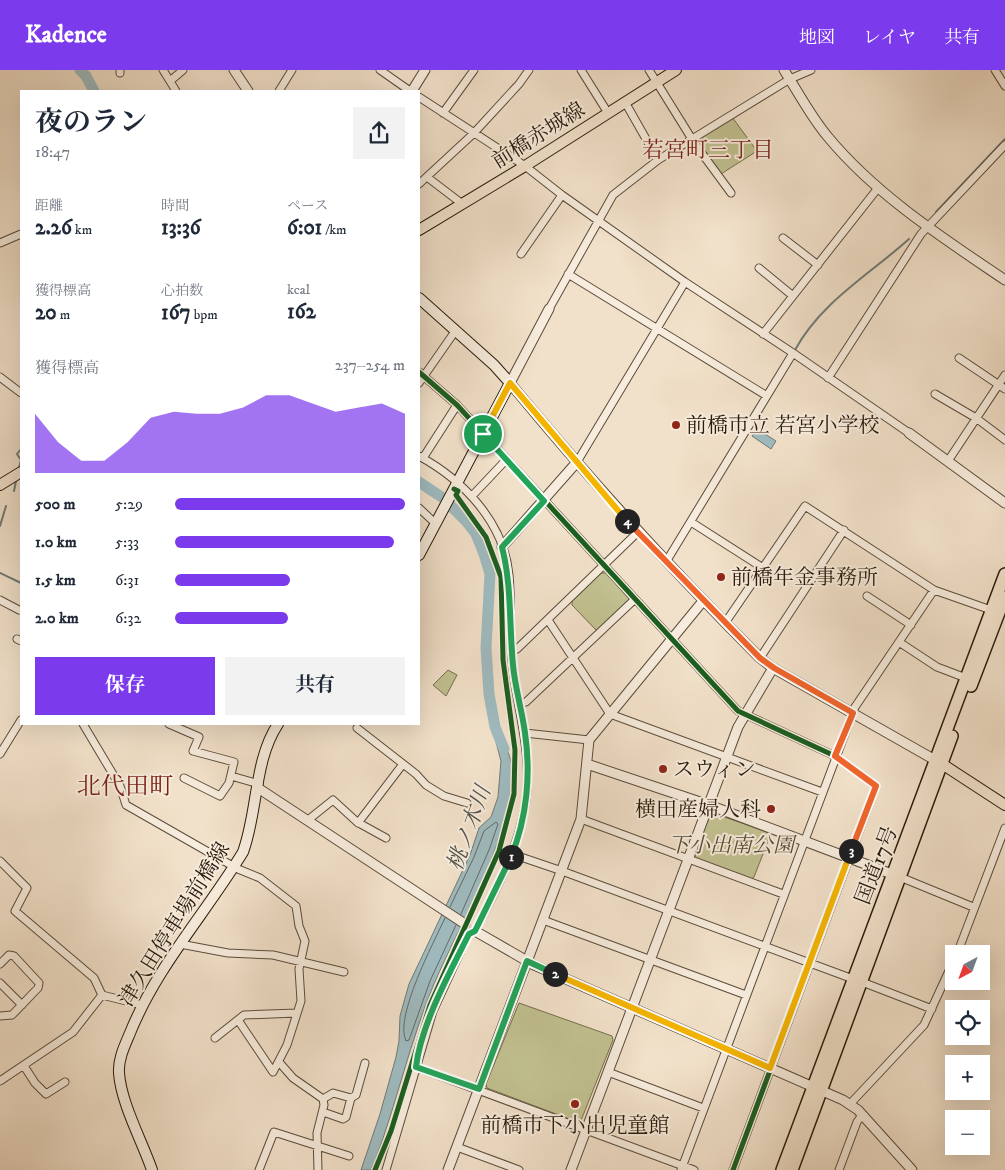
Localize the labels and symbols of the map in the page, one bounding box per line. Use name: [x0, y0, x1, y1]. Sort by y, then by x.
street label: 前橋赤城線: [487, 97, 590, 175]
district label: 若宮町三丁目: [642, 137, 774, 164]
pin: [462, 413, 504, 455]
place label: 前橋市立 若宮小学校: [686, 413, 880, 439]
marker: 前橋市立 若宮小学校: [670, 419, 682, 431]
pin: 4: [614, 508, 640, 534]
place label: 前橋年金事務所: [731, 565, 878, 591]
marker: 前橋年金事務所: [715, 571, 727, 583]
place label: スウィン: [673, 757, 756, 783]
marker: スウィン: [657, 763, 669, 775]
district label: 北代田町: [77, 772, 173, 802]
water label: 桃ノ木川: [442, 781, 498, 874]
place label: 横田産婦人科: [635, 797, 761, 823]
marker: 横田産婦人科: [765, 803, 777, 815]
street label: 国道17号: [850, 823, 904, 908]
park label: 下小出南公園: [668, 833, 797, 859]
street label: 津久田停車場前橋線: [114, 838, 236, 1012]
pin: 3: [838, 838, 864, 864]
pin: 1: [498, 844, 524, 870]
north arrow: [945, 945, 990, 990]
pin: 2: [542, 962, 568, 986]
marker: 前橋市下小出児童館: [569, 1098, 581, 1110]
place label: 前橋市下小出児童館: [481, 1113, 670, 1139]

